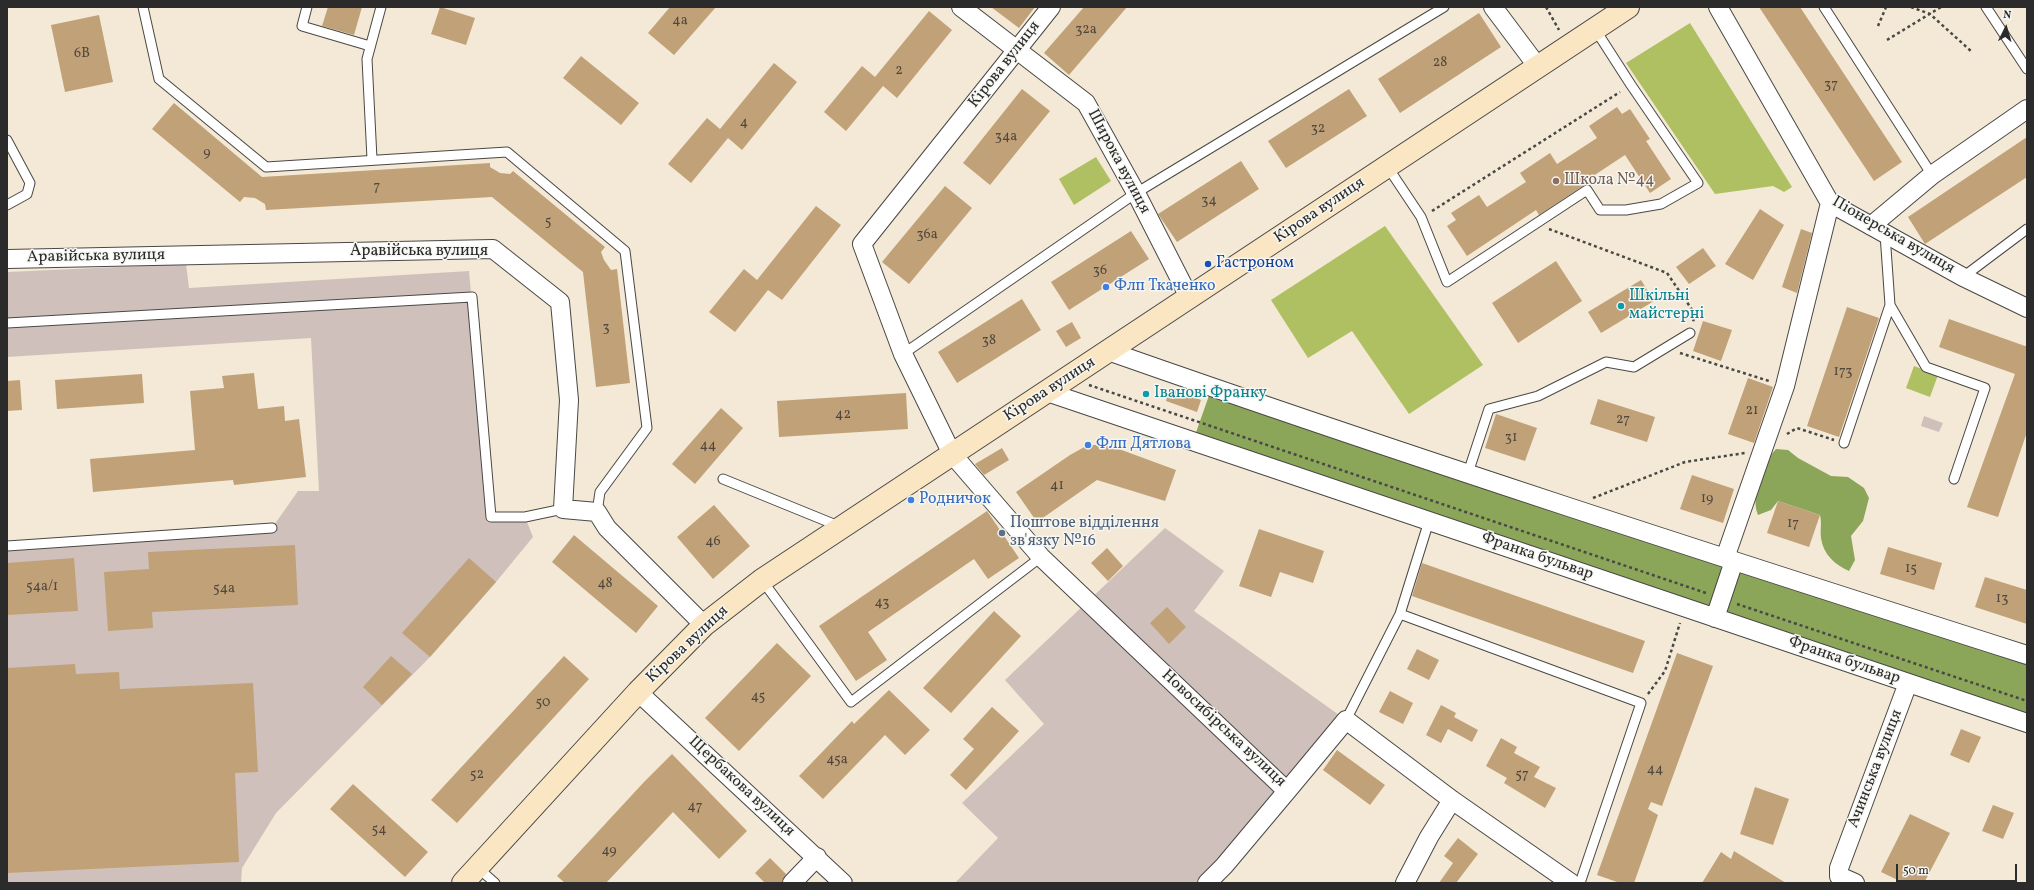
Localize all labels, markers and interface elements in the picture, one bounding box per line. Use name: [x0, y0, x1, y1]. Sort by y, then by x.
north arrow: [1986, 8, 2026, 48]
text: N: [2002, 8, 2012, 23]
house number: 4а: [672, 13, 688, 29]
street label: Кірова вулиця: [965, 18, 1045, 112]
house number: 32а: [1075, 22, 1097, 38]
house number: 6В: [74, 46, 90, 62]
house number: 28: [1433, 55, 1447, 71]
house number: 2: [895, 63, 903, 79]
house number: 37: [1824, 77, 1838, 93]
street label: Широка вулиця: [1082, 106, 1154, 218]
house number: 4: [740, 115, 748, 131]
house number: 32: [1311, 121, 1325, 137]
house number: 34а: [995, 129, 1017, 145]
house number: 9: [203, 145, 211, 161]
place label: Школа №44: [1564, 171, 1655, 191]
street label: Кірова вулиця: [1271, 174, 1369, 248]
marker: Школа №44: [1551, 176, 1561, 186]
house number: 7: [374, 179, 380, 195]
house number: 34: [1201, 193, 1217, 209]
street label: Піонерська вулиця: [1828, 193, 1958, 279]
house number: 5: [545, 214, 551, 230]
house number: 36а: [916, 227, 938, 243]
street label: Аравійська вулиця: [350, 242, 488, 262]
street label: Аравійська вулиця: [27, 246, 165, 268]
place label: Гастроном: [1216, 254, 1294, 274]
marker: Гастроном: [1203, 259, 1213, 269]
house number: 36: [1093, 263, 1107, 279]
place label: Флп Ткаченко: [1114, 277, 1215, 297]
marker: Флп Ткаченко: [1101, 282, 1111, 292]
place label: Шкільні майстерні: [1629, 287, 1704, 325]
marker: Шкільні майстерні: [1616, 301, 1626, 311]
house number: 3: [602, 320, 610, 336]
house number: 38: [982, 333, 996, 349]
street label: Кірова вулиця: [1001, 353, 1099, 427]
house number: 173: [1834, 364, 1852, 380]
place label: Іванові Франку: [1154, 384, 1267, 404]
marker: Іванові Франку: [1141, 389, 1151, 399]
house number: 21: [1746, 403, 1758, 419]
house number: 42: [835, 407, 851, 423]
house number: 27: [1616, 412, 1630, 428]
house number: 31: [1505, 430, 1517, 446]
place label: Флп Дятлова: [1096, 435, 1191, 455]
house number: 44: [700, 438, 716, 454]
marker: Флп Дятлова: [1083, 440, 1093, 450]
house number: 41: [1050, 478, 1064, 494]
place label: Родничок: [919, 490, 991, 510]
house number: 19: [1701, 491, 1713, 507]
marker: Родничок: [906, 495, 916, 505]
place label: Поштове відділення зв'язку №16: [1010, 514, 1159, 552]
house number: 17: [1787, 516, 1799, 532]
marker: Поштове відділення зв'язку №16: [997, 528, 1007, 538]
street label: Франка бульвар: [1478, 529, 1596, 585]
house number: 46: [705, 534, 721, 550]
house number: 15: [1905, 561, 1917, 577]
house number: 48: [597, 576, 613, 592]
house number: 54а/1: [26, 579, 58, 595]
house number: 54а: [213, 581, 235, 597]
house number: 13: [1996, 591, 2008, 607]
house number: 43: [875, 595, 889, 611]
street label: Кірова вулиця: [643, 602, 733, 688]
street label: Франка бульвар: [1785, 633, 1903, 689]
street label: Новосибірська вулиця: [1157, 666, 1289, 792]
house number: 45: [751, 689, 765, 705]
house number: 50: [536, 695, 550, 711]
street label: Ачинська вулиця: [1845, 707, 1907, 831]
street label: Щербакова вулиця: [684, 733, 798, 841]
house number: 45а: [826, 752, 848, 768]
house number: 44: [1647, 762, 1663, 778]
house number: 52: [470, 767, 484, 783]
house number: 57: [1515, 767, 1529, 783]
house number: 47: [687, 799, 703, 815]
house number: 54: [371, 822, 387, 838]
house number: 49: [601, 843, 617, 859]
scale bar: [1898, 856, 2019, 882]
text: 50 m: [1903, 863, 1929, 879]

